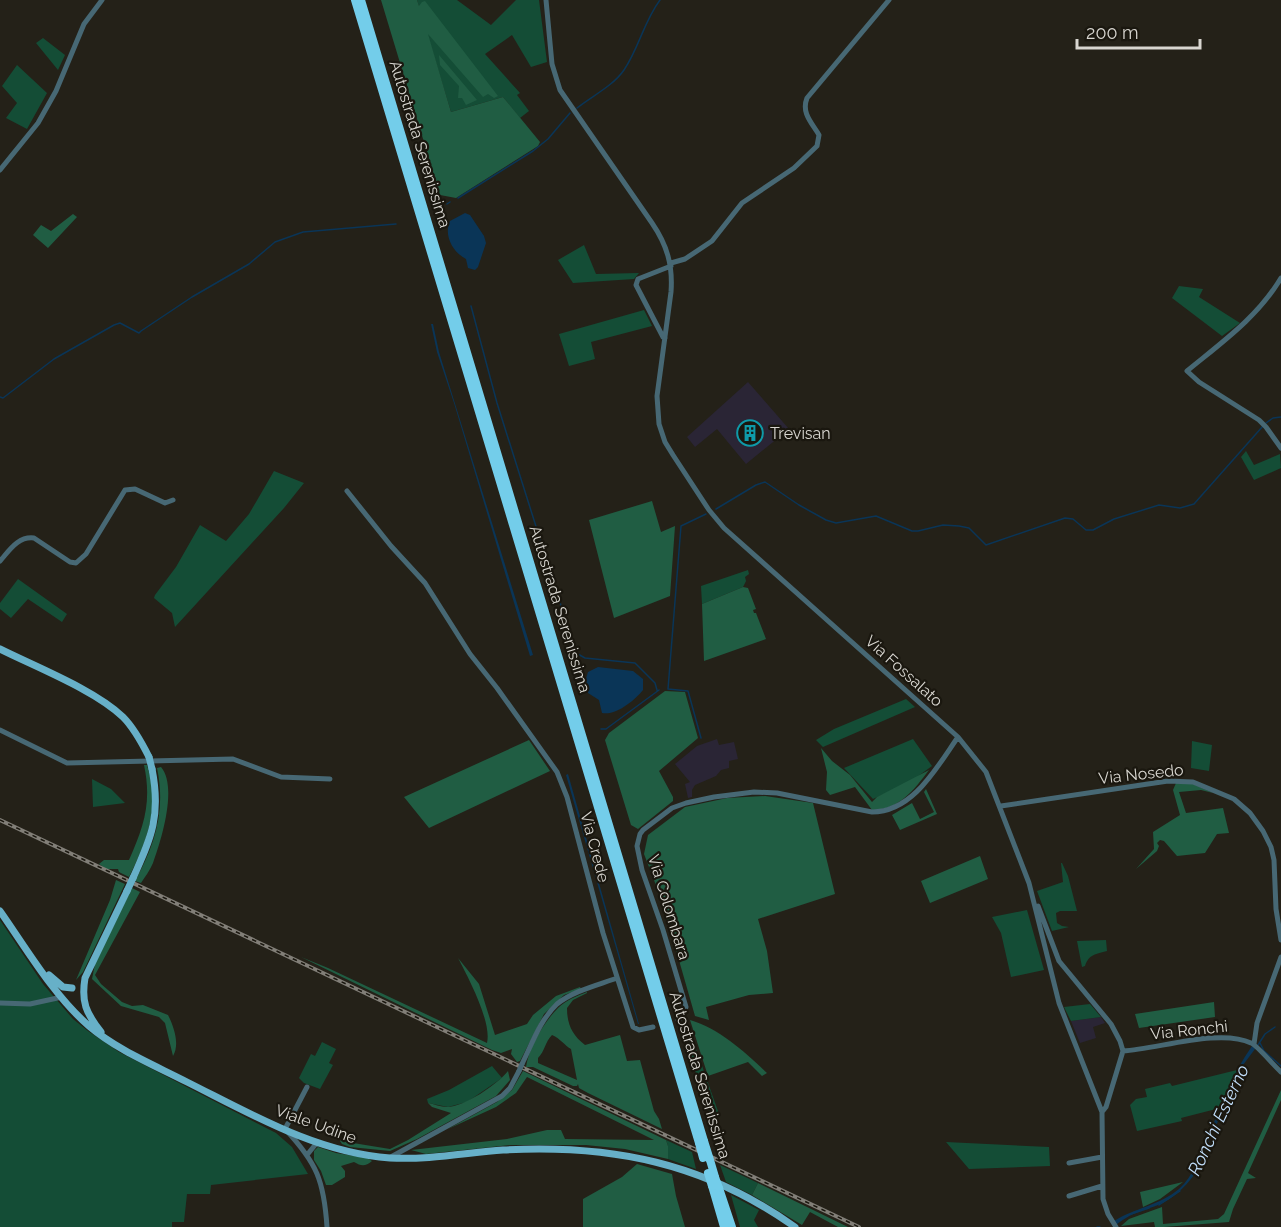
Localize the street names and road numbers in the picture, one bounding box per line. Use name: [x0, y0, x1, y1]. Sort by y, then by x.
street label: Autostrada Serenissima: [385, 58, 455, 230]
street label: Autostrada Serenissima: [525, 523, 595, 695]
street label: Via Fossalato: [861, 631, 947, 711]
street label: Via Nosedo: [1097, 760, 1185, 788]
street label: Via Crede: [576, 810, 614, 884]
street label: Via Colombara: [644, 852, 694, 962]
street label: Autostrada Serenissima: [665, 989, 735, 1161]
street label: Via Ronchi: [1149, 1016, 1229, 1044]
street label: Viale Udine: [273, 1101, 359, 1147]

